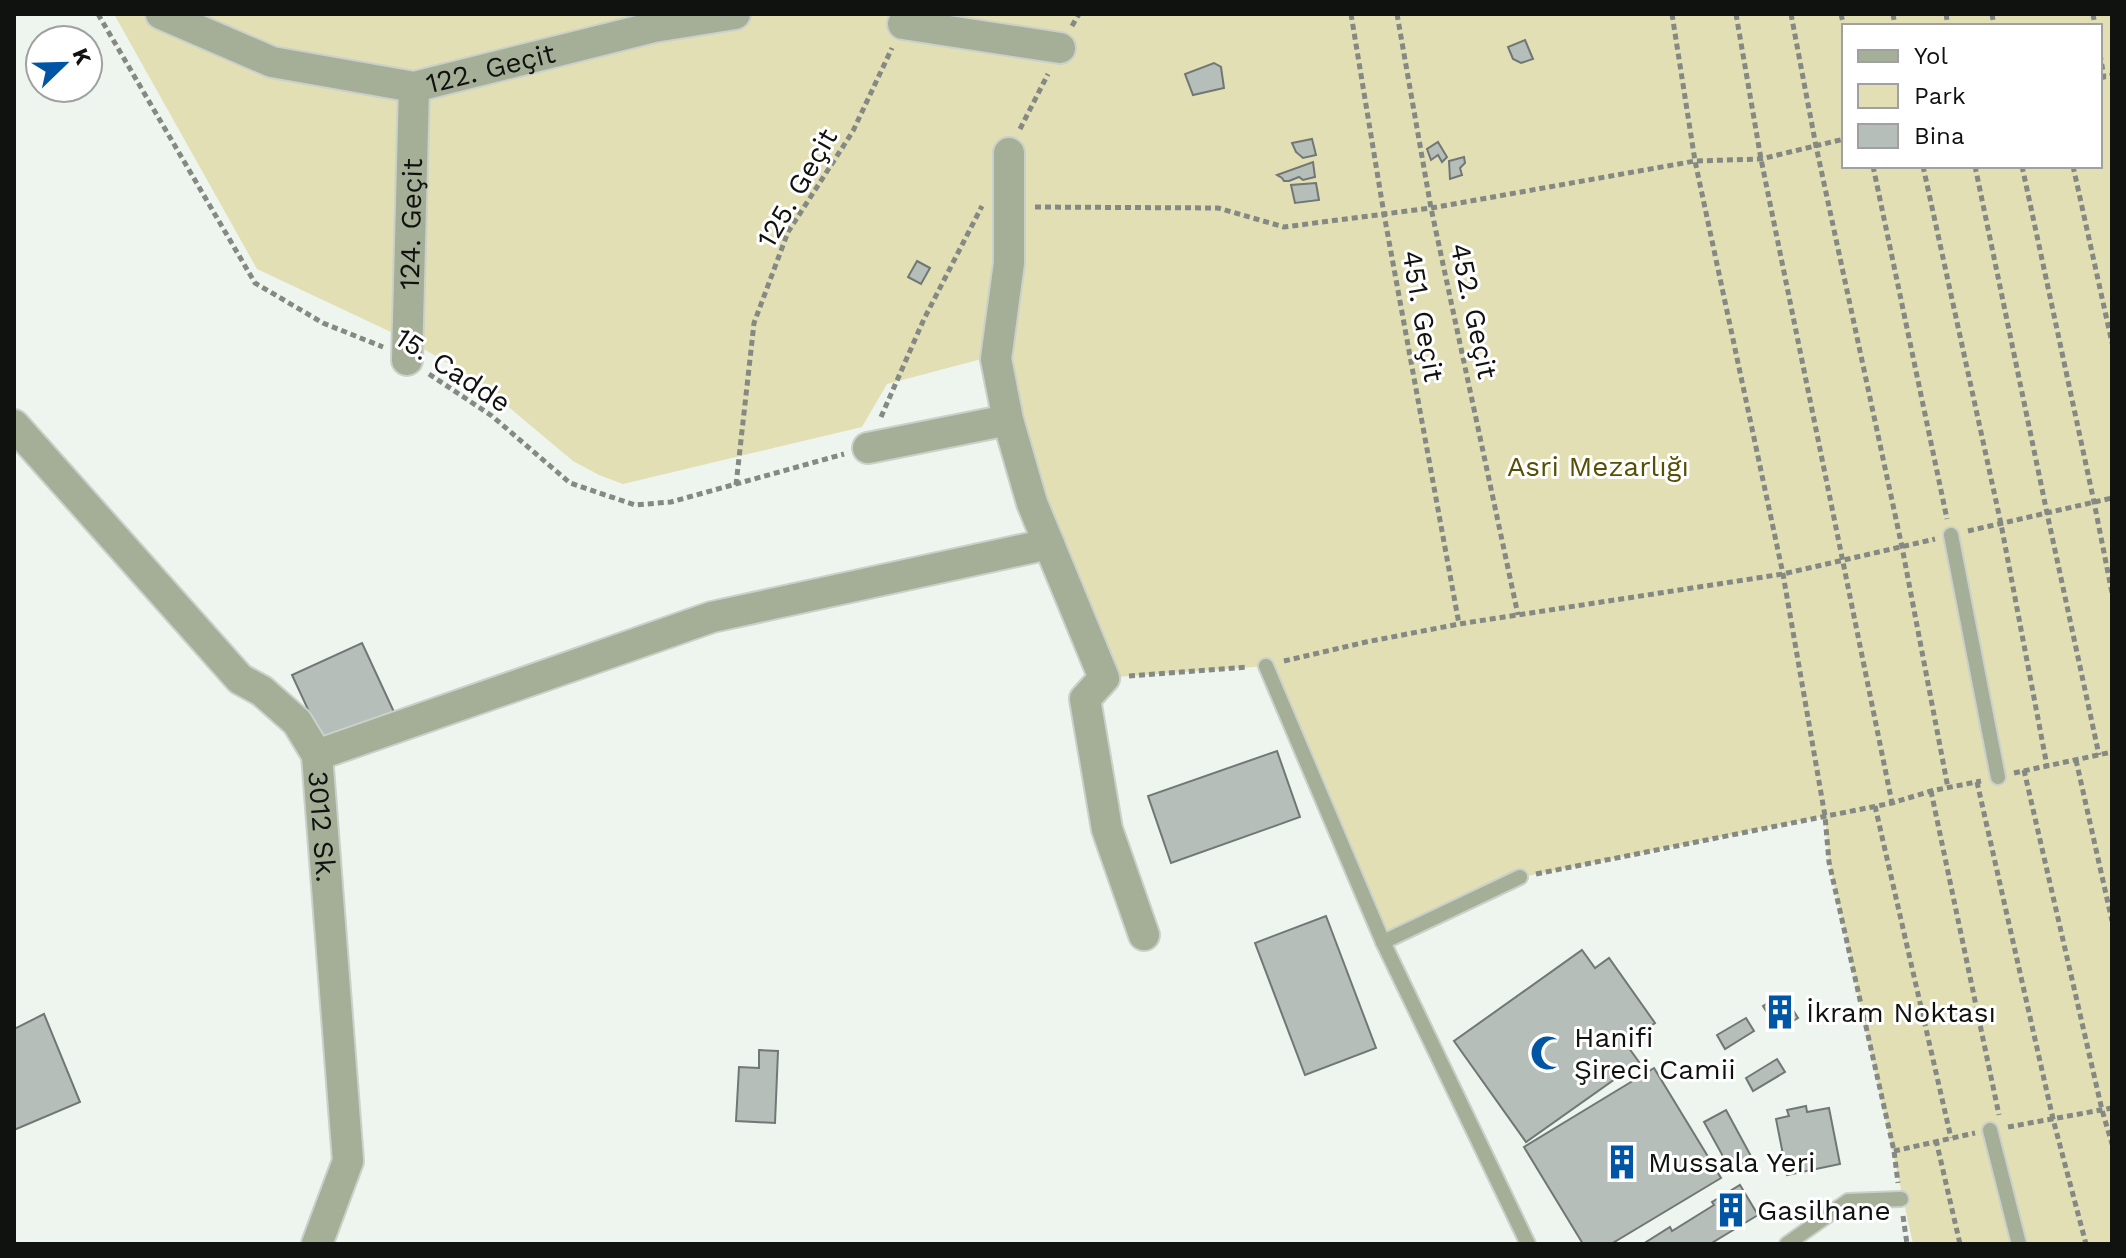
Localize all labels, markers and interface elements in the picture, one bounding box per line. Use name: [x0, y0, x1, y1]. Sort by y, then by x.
north arrow: [24, 24, 104, 104]
legend: [1842, 24, 2102, 168]
street label: 122. Geçit: [423, 36, 559, 100]
text: Yol: [1914, 42, 1948, 70]
text: K: [67, 44, 97, 69]
text: Park: [1914, 82, 1966, 110]
street label: 125. Geçit: [750, 122, 844, 253]
text: Bina: [1914, 122, 1965, 150]
street label: 124. Geçit: [392, 158, 429, 290]
street label: 452. Geçit: [1444, 240, 1505, 382]
street label: 451. Geçit: [1395, 248, 1451, 384]
street label: 15. Cadde: [389, 321, 517, 419]
park label: Asri Mezarlığı: [1507, 450, 1689, 483]
street label: 3012 Sk.: [302, 769, 343, 883]
building icon: İkram Noktası: [1761, 993, 1799, 1031]
place label: İkram Noktası: [1806, 996, 1996, 1029]
place label: Hanifi Şireci Camii: [1574, 1021, 1736, 1086]
mosque icon: Hanifi Şireci Camii: [1529, 1034, 1567, 1072]
building icon: Mussala Yeri: [1603, 1143, 1641, 1181]
place label: Mussala Yeri: [1648, 1146, 1816, 1179]
building icon: Gasilhane: [1712, 1191, 1750, 1229]
place label: Gasilhane: [1757, 1194, 1891, 1227]

